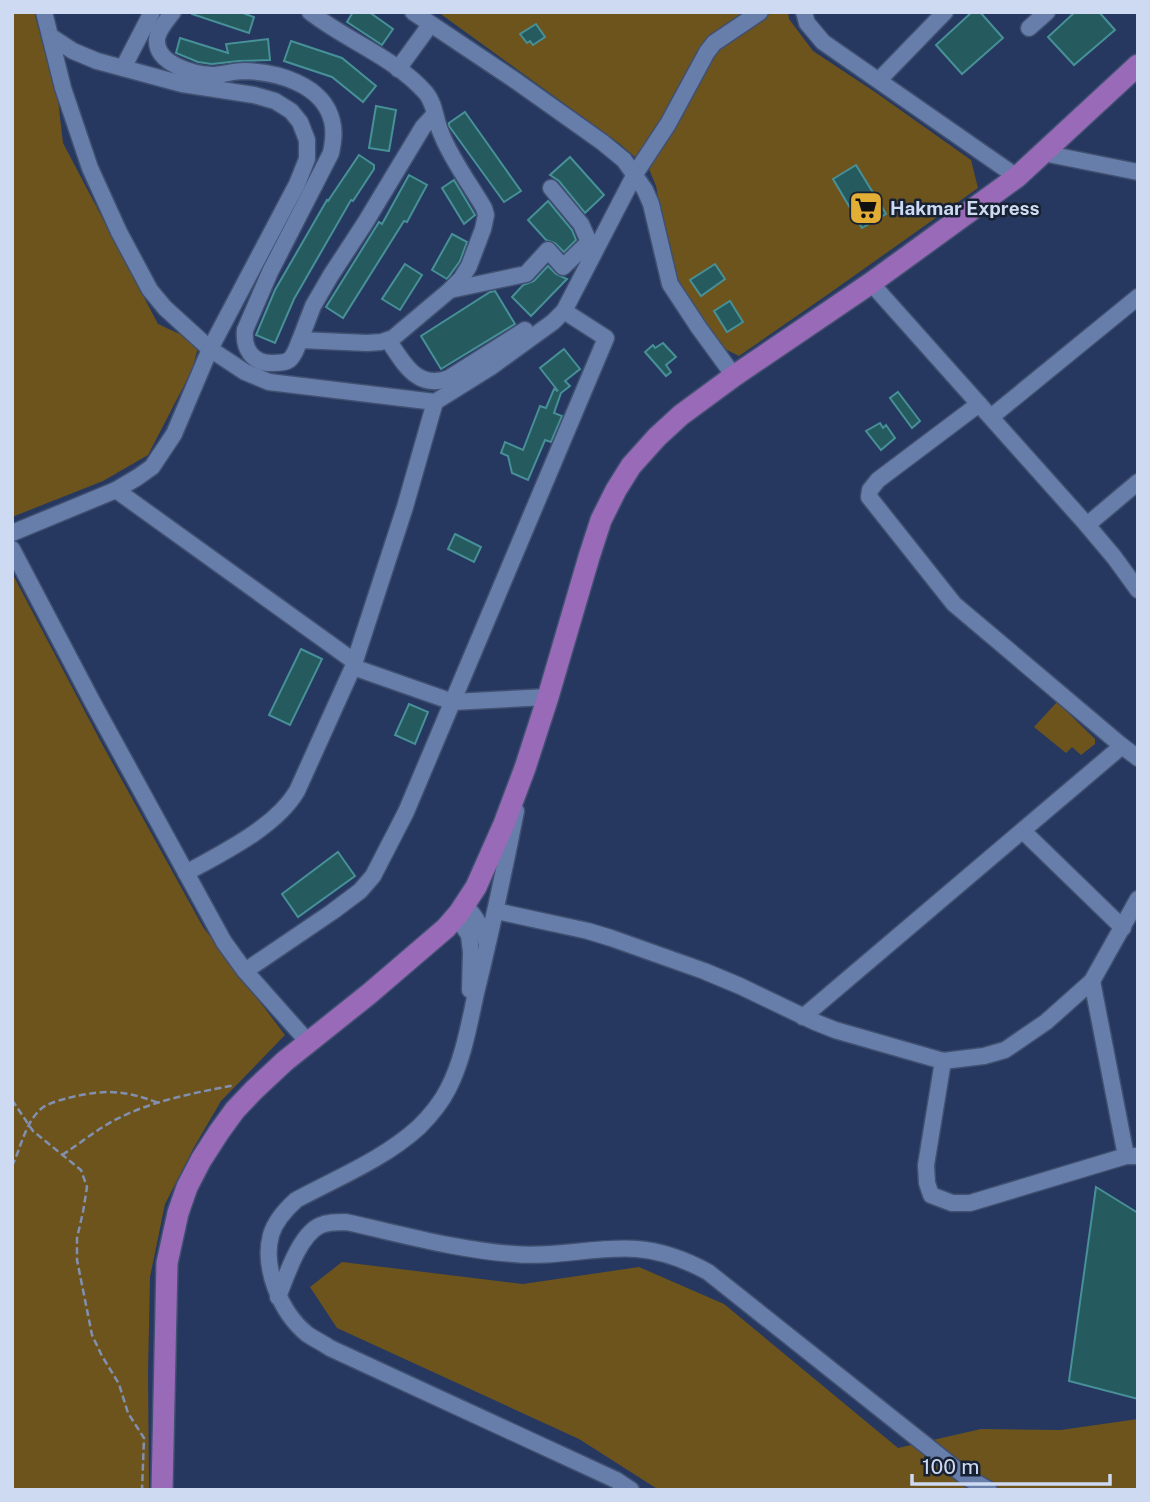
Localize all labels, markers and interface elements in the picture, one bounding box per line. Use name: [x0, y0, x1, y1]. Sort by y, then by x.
supermarket icon: Hakmar Express: [847, 189, 885, 227]
place label: Hakmar Express: [890, 197, 1040, 219]
scale bar: [912, 1442, 1110, 1486]
text: 100 m: [922, 1454, 979, 1479]

